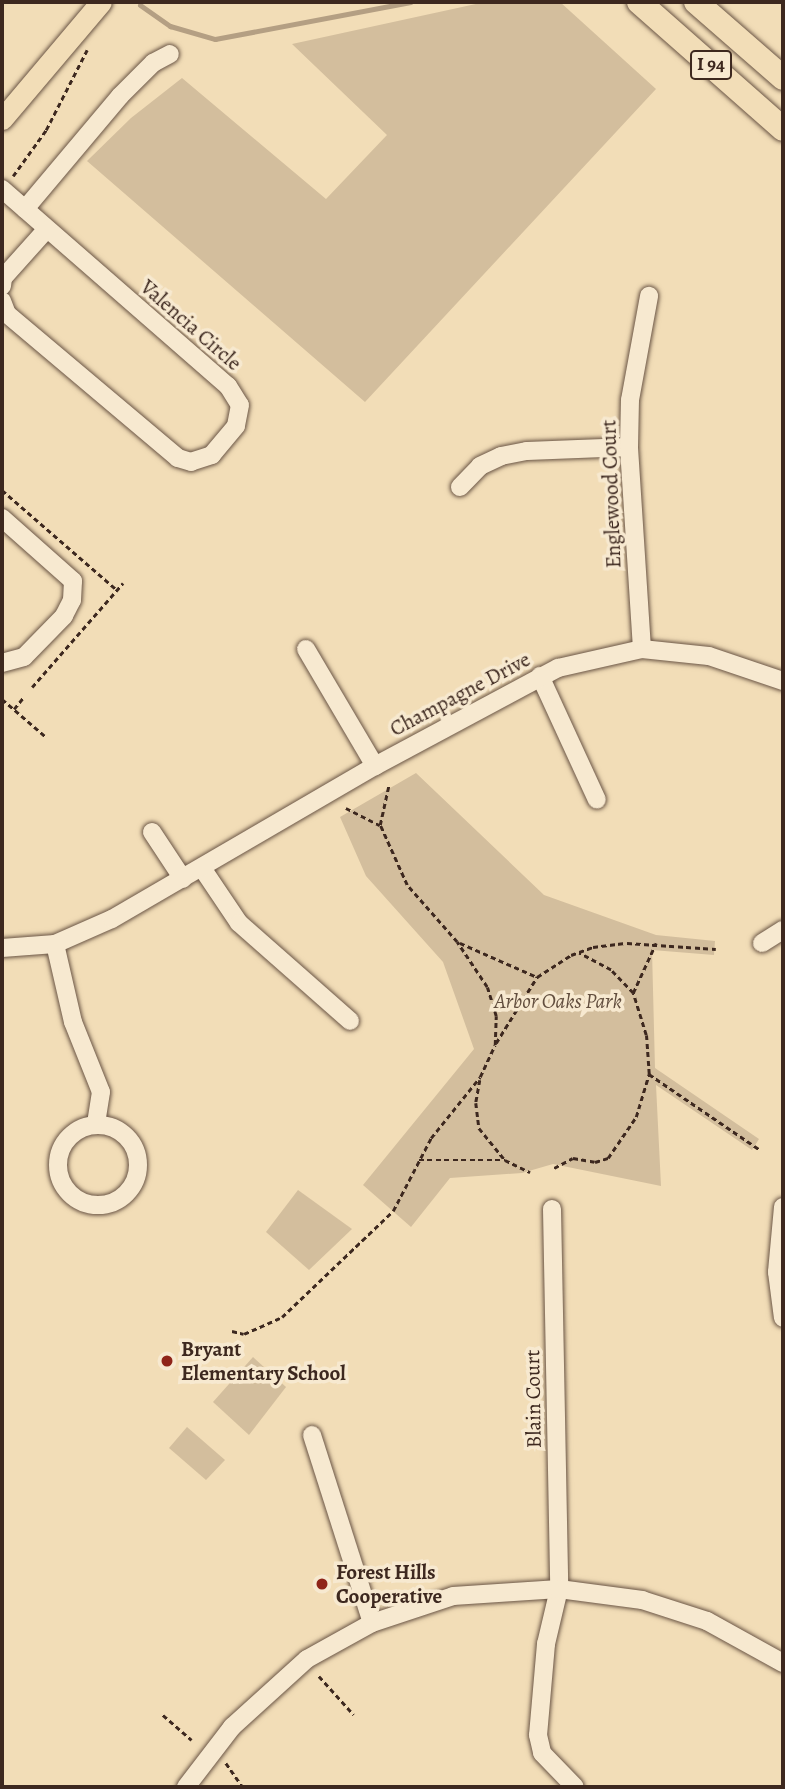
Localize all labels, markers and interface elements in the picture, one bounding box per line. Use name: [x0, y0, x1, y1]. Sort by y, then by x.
road number: I 94: [690, 50, 732, 80]
street label: Valencia Circle: [135, 274, 247, 376]
street label: Englewood Court: [596, 419, 626, 569]
street label: Champagne Drive: [386, 646, 534, 742]
park label: Arbor Oaks Park: [494, 988, 622, 1014]
place label: Bryant Elementary School: [181, 1336, 346, 1386]
street label: Blain Court: [520, 1350, 546, 1448]
marker: Bryant Elementary School: [159, 1353, 175, 1369]
place label: Forest Hills Cooperative: [336, 1559, 442, 1609]
marker: Forest Hills Cooperative: [314, 1576, 330, 1592]

